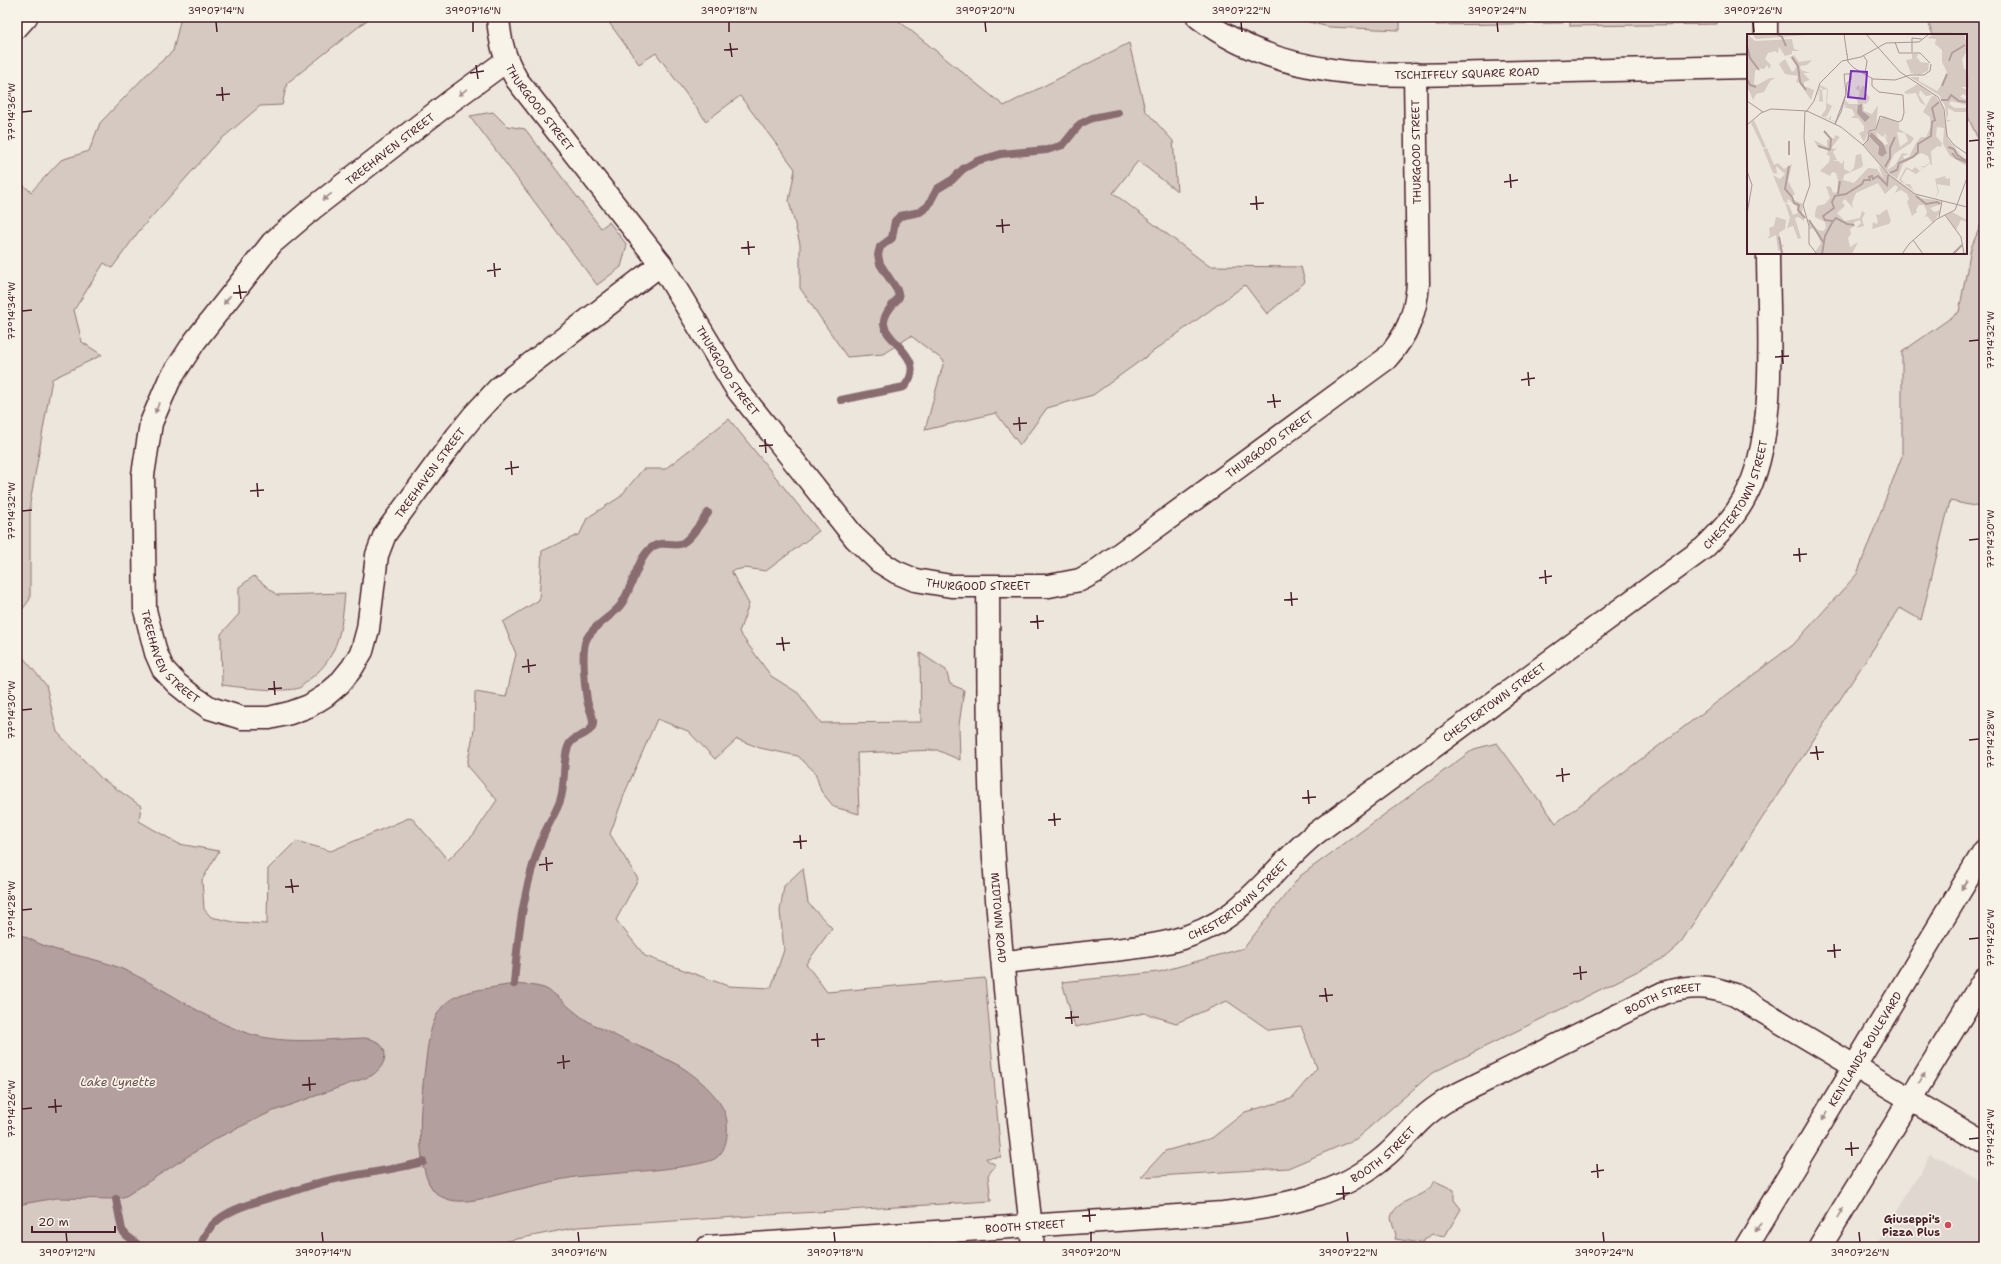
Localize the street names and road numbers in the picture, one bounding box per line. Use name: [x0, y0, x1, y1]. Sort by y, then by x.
street label: THURGOOD STREET: [502, 62, 577, 154]
street label: TSCHIFFELY SQUARE ROAD: [1394, 65, 1540, 83]
street label: THURGOOD STREET: [1408, 99, 1425, 205]
street label: TREEHAVEN STREET: [343, 110, 438, 189]
street label: THURGOOD STREET: [692, 323, 762, 419]
street label: THURGOOD STREET: [1223, 408, 1317, 482]
street label: TREEHAVEN STREET: [392, 425, 469, 522]
street label: CHESTERTOWN STREET: [1700, 439, 1771, 553]
street label: THURGOOD STREET: [924, 575, 1031, 594]
street label: TREEHAVEN STREET: [137, 608, 203, 707]
street label: CHESTERTOWN STREET: [1440, 660, 1549, 746]
street label: CHESTERTOWN STREET: [1186, 856, 1292, 944]
street label: MIDTOWN ROAD: [987, 872, 1009, 964]
street label: BOOTH STREET: [1622, 980, 1701, 1019]
street label: KENTLANDS BOULEVARD: [1825, 989, 1906, 1109]
street label: BOOTH STREET: [1348, 1123, 1419, 1186]
street label: BOOTH STREET: [985, 1216, 1066, 1237]

